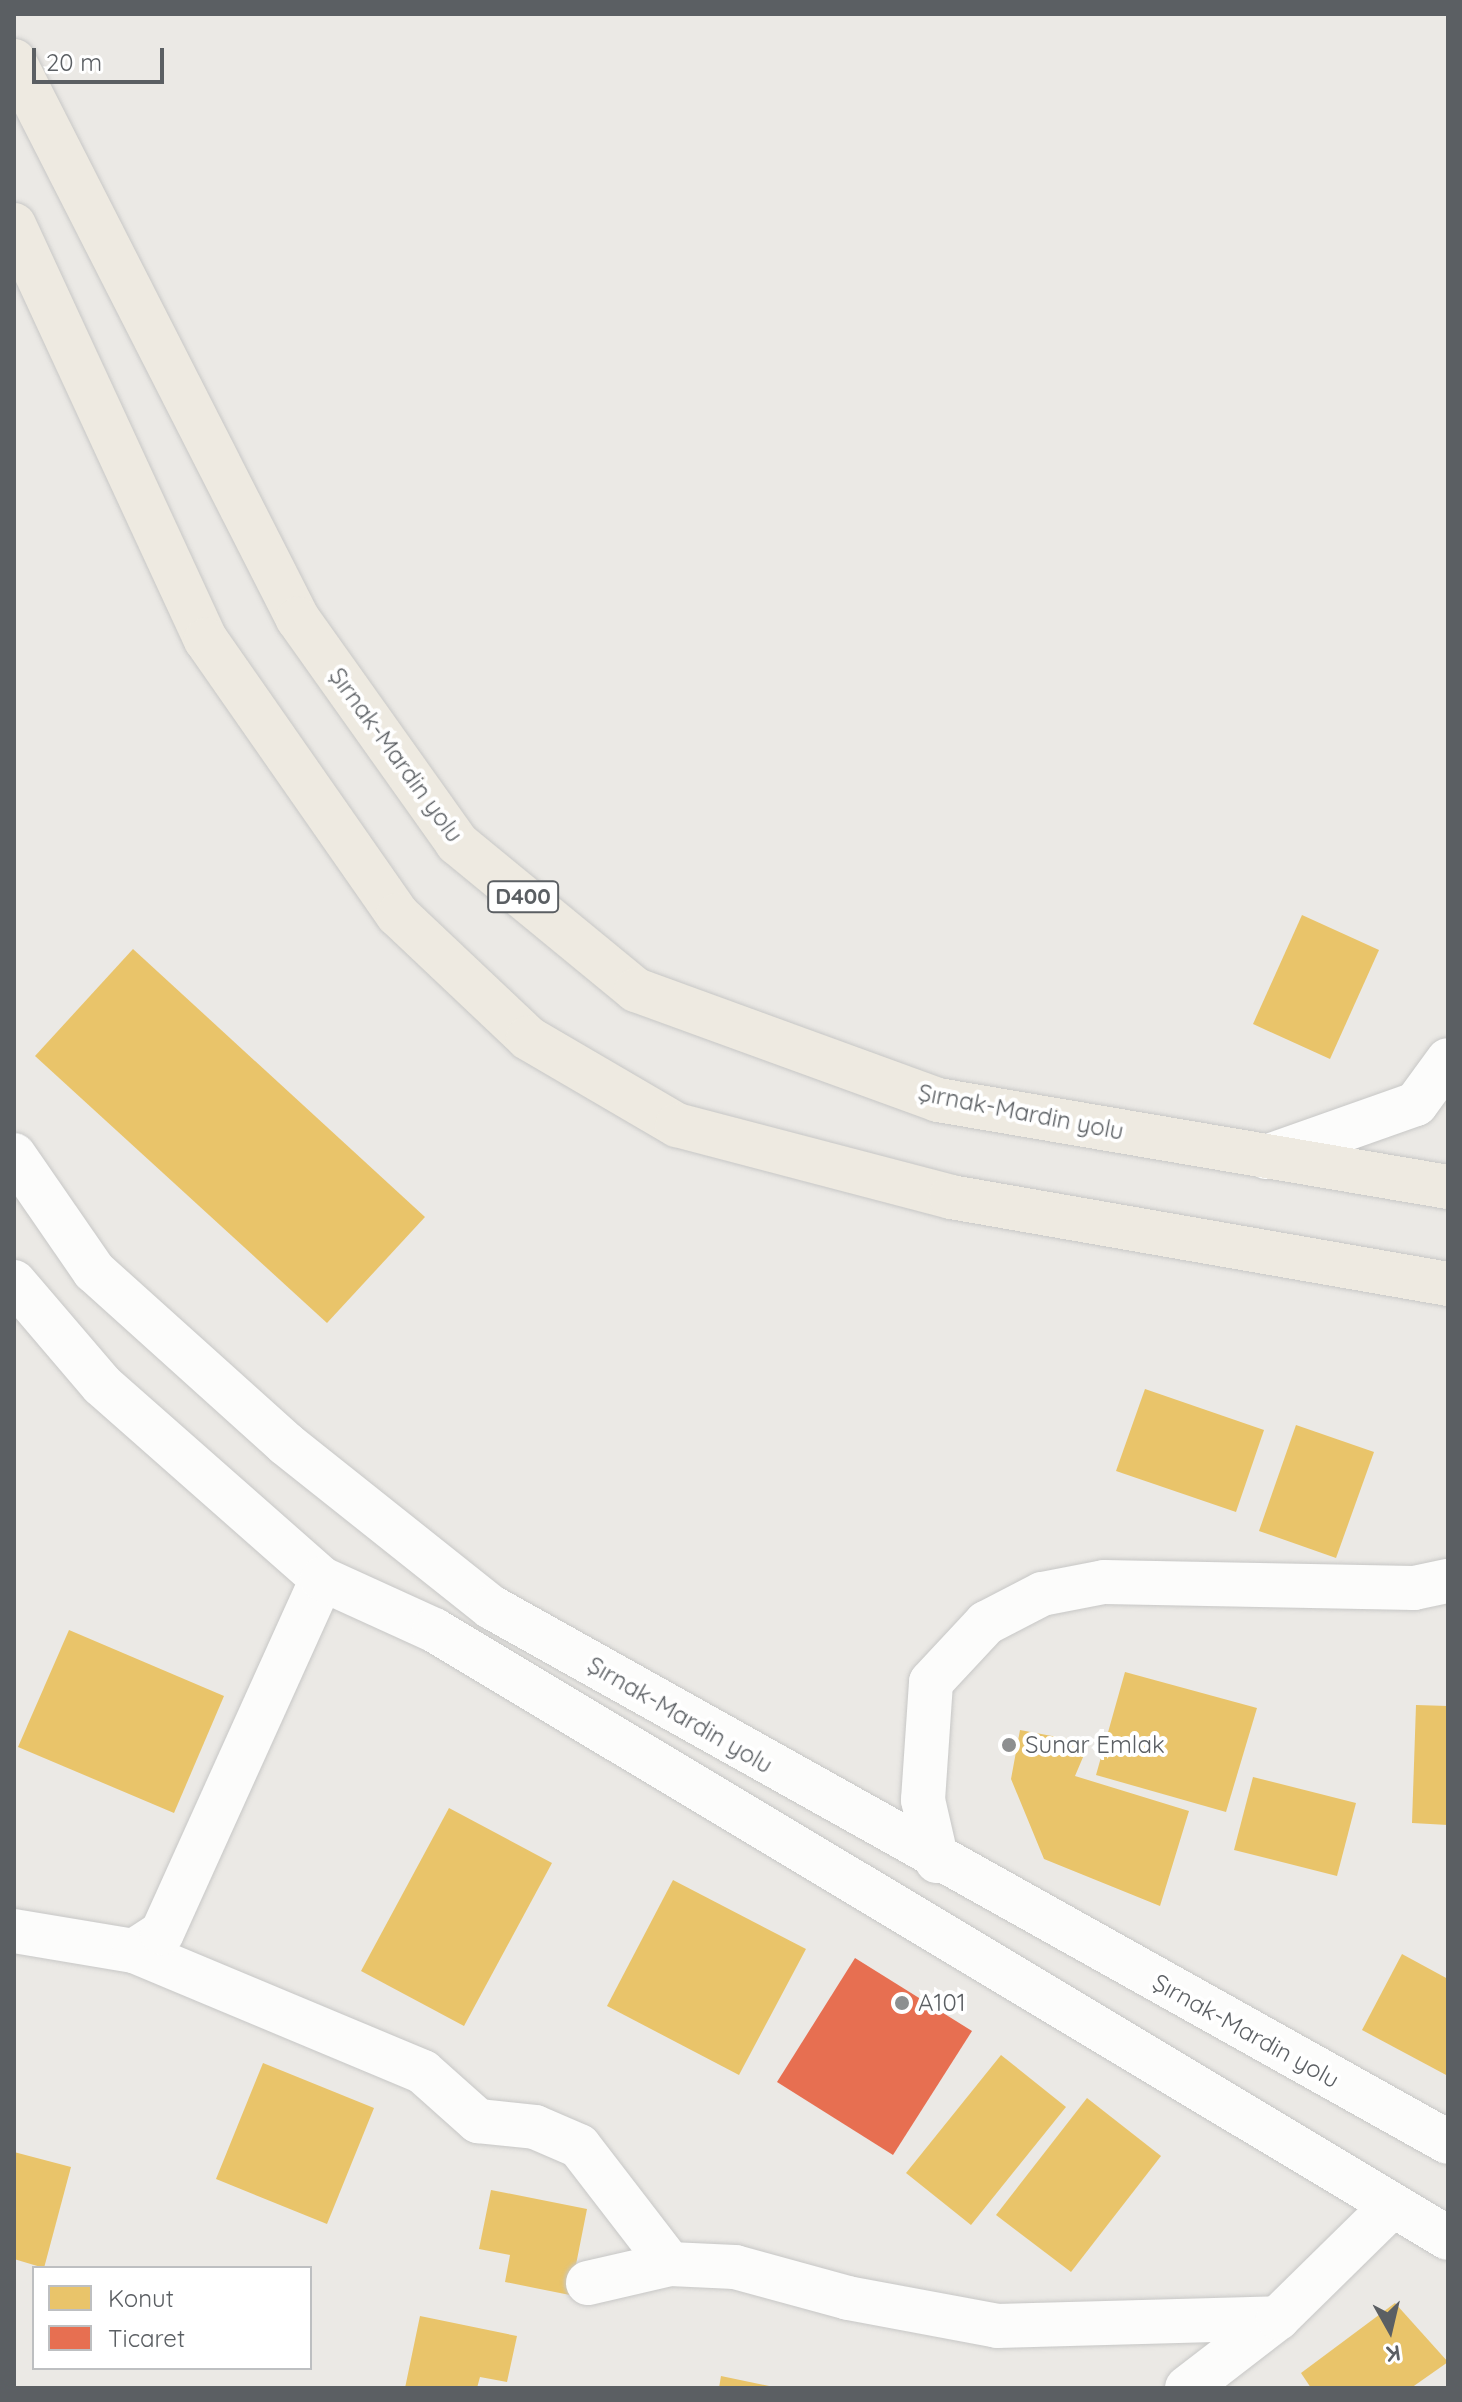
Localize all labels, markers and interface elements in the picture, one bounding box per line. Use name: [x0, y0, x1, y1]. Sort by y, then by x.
scale bar: [36, 32, 168, 82]
text: 20 m: [46, 47, 102, 77]
street label: Şırnak-Mardin yolu: [323, 662, 469, 848]
road number: D400: [487, 879, 559, 915]
street label: Şırnak-Mardin yolu: [916, 1078, 1126, 1146]
street label: Şırnak-Mardin yolu: [582, 1650, 778, 1780]
place label: Sunar Emlak: [1025, 1731, 1165, 1759]
marker: Sunar Emlak: [1000, 1736, 1018, 1754]
street label: Şırnak-Mardin yolu: [1148, 1968, 1344, 2094]
place label: A101: [918, 1989, 966, 2017]
marker: A101: [893, 1994, 911, 2012]
legend: [32, 2266, 312, 2370]
text: Konut: [108, 2283, 174, 2313]
north arrow: [1350, 2290, 1430, 2370]
text: Ticaret: [108, 2323, 185, 2353]
text: K: [1384, 2339, 1402, 2369]

